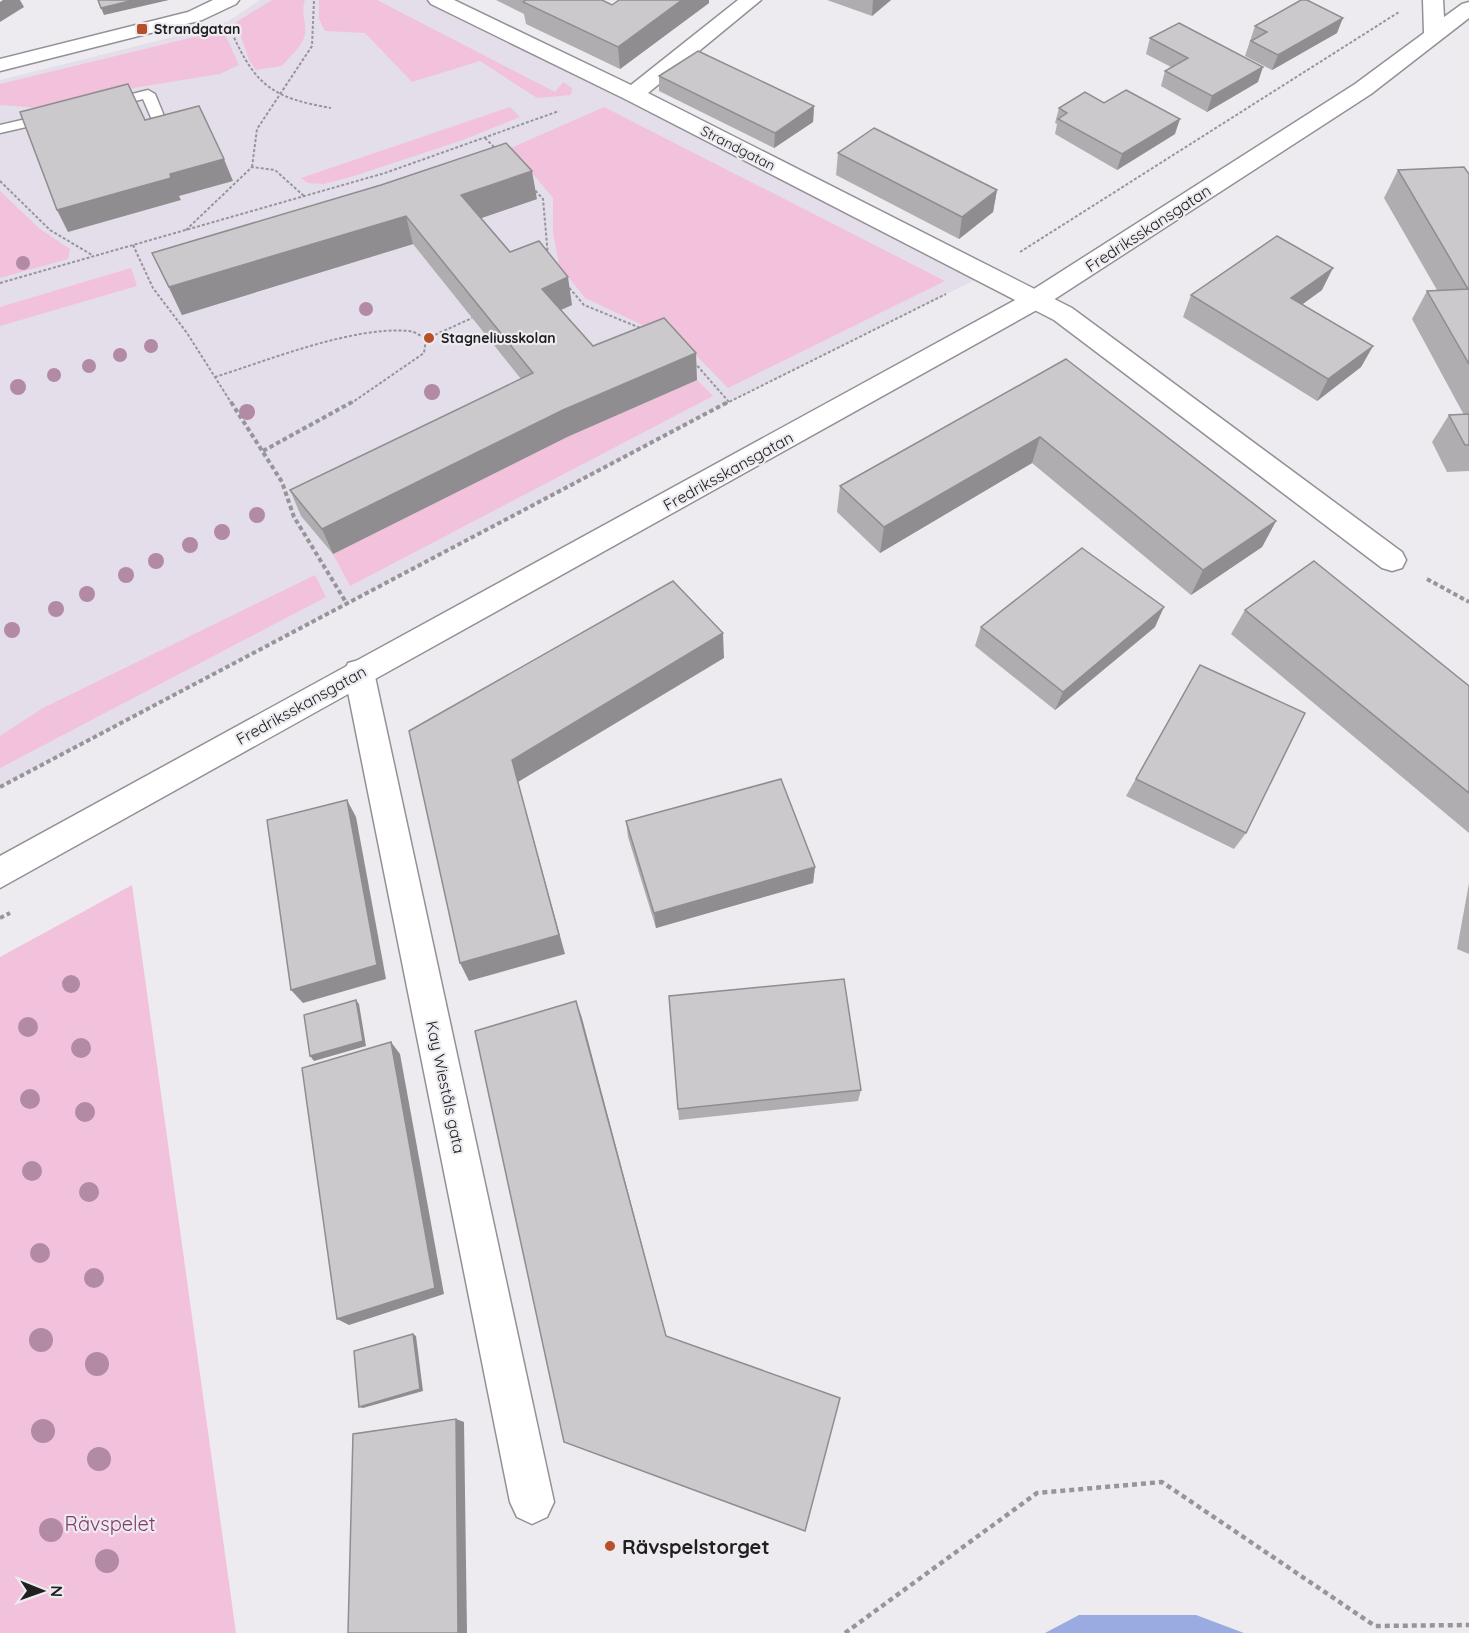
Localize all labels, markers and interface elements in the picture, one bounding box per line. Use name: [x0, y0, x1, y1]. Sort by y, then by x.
place label: Strandgatan: [154, 20, 240, 38]
marker: Strandgatan: [135, 22, 149, 36]
street label: Strandgatan: [698, 122, 778, 174]
street label: Fredriksskansgatan: [1082, 180, 1214, 276]
place label: Stagneliusskolan: [441, 329, 556, 347]
marker: Stagneliusskolan: [422, 331, 436, 345]
street label: Fredriksskansgatan: [660, 427, 796, 515]
street label: Fredriksskansgatan: [233, 661, 369, 749]
street label: Kay Wieståls gata: [422, 1019, 470, 1155]
park label: Rävspelet: [64, 1511, 156, 1536]
place label: Rävspelstorget: [622, 1534, 770, 1559]
marker: Rävspelstorget: [603, 1539, 617, 1553]
north arrow: [12, 1561, 72, 1621]
text: N: [47, 1585, 67, 1597]

